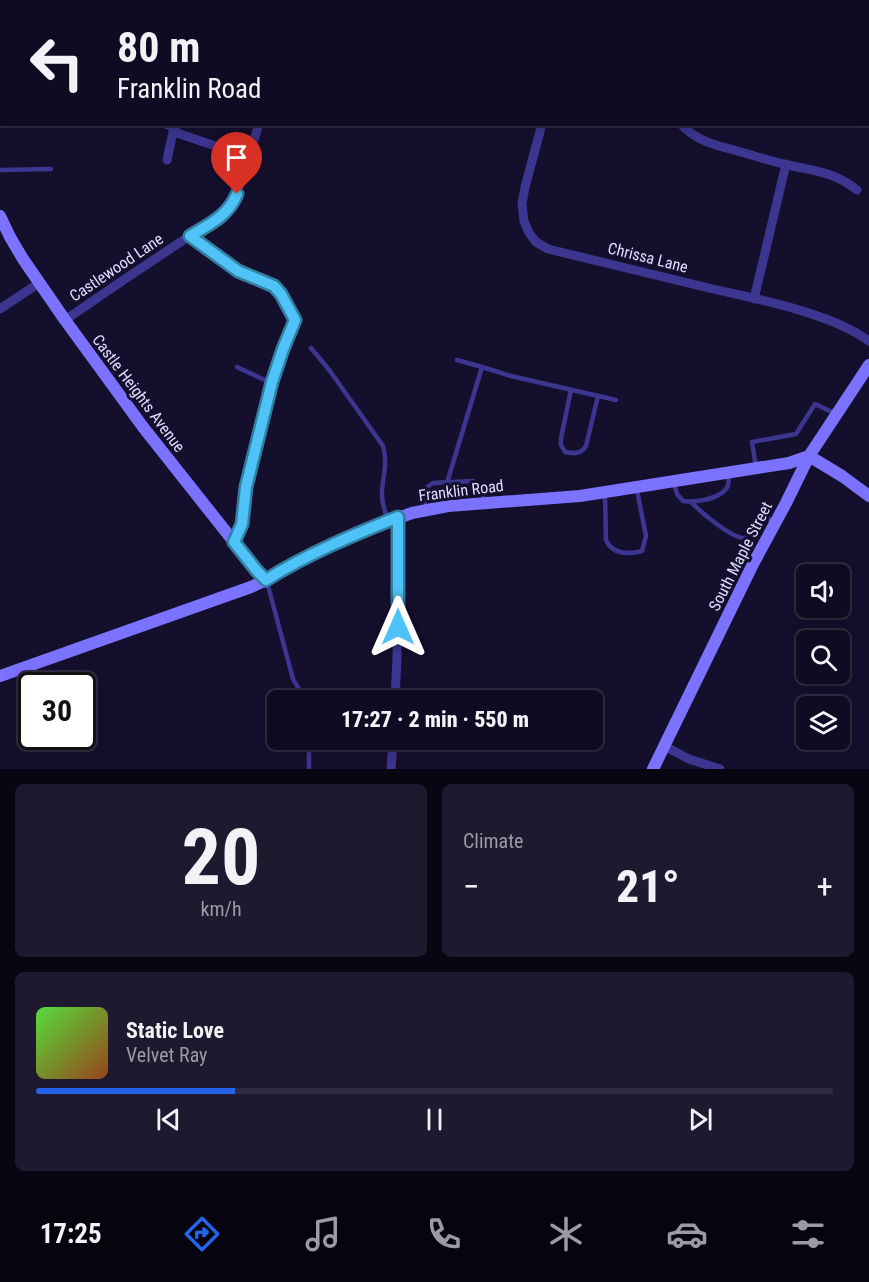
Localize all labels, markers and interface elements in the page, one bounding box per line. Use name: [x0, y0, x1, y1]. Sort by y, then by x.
text: 80 m: [117, 23, 200, 72]
icon: left: [18, 24, 96, 102]
text: Franklin Road: [117, 73, 261, 105]
pin: [211, 132, 262, 194]
icon: arrive: [220, 141, 253, 174]
street label: Castlewood Lane: [66, 229, 167, 306]
street label: Chrissa Lane: [606, 238, 690, 277]
street label: Castle Heights Avenue: [88, 331, 189, 456]
street label: Franklin Road: [417, 476, 505, 505]
street label: South Maple Street: [705, 498, 776, 614]
map controls: [796, 564, 850, 750]
button: sound: [796, 564, 850, 618]
position arrow: [366, 595, 430, 659]
button: search: [796, 630, 850, 684]
speed limit sign: 30: [18, 672, 96, 750]
button: layers: [796, 696, 850, 750]
text: 17:27 · 2 min · 550 m: [341, 707, 529, 732]
text: 20: [182, 812, 260, 903]
text: Climate: [463, 829, 523, 853]
text: 21°: [616, 860, 680, 913]
text: −: [463, 867, 480, 906]
text: +: [817, 867, 833, 906]
text: km/h: [200, 897, 242, 921]
text: Static Love: [126, 1018, 224, 1043]
text: Velvet Ray: [126, 1043, 207, 1067]
icon: previous: [152, 1103, 185, 1136]
icon: pause: [418, 1103, 451, 1136]
icon: next: [684, 1103, 717, 1136]
icon: directions: [181, 1213, 223, 1255]
icon: music: [302, 1213, 344, 1255]
icon: phone: [423, 1213, 465, 1255]
icon: climate: [545, 1213, 587, 1255]
icon: car: [666, 1213, 708, 1255]
icon: filters: [787, 1213, 829, 1255]
text: 17:25: [40, 1218, 102, 1250]

